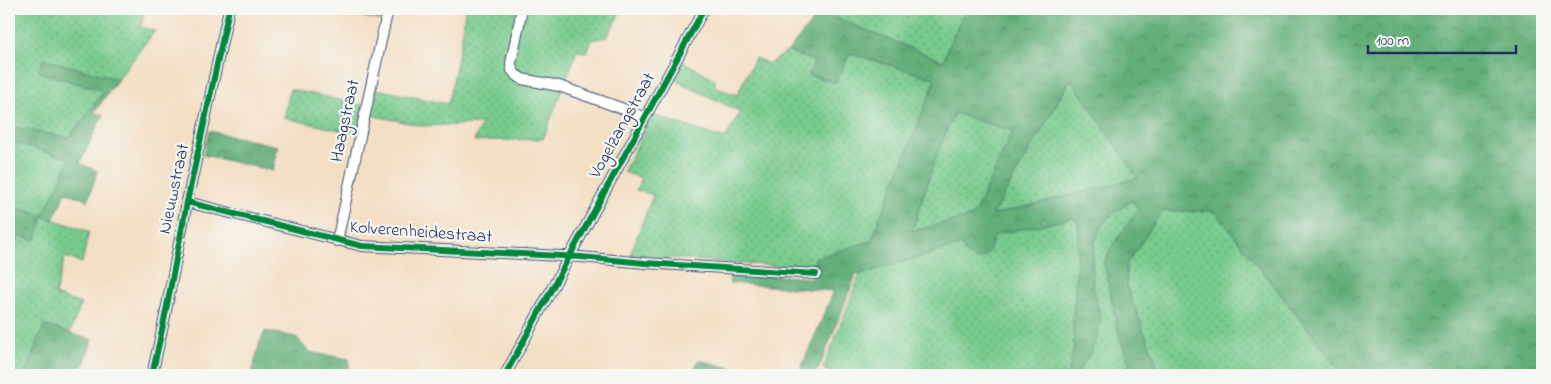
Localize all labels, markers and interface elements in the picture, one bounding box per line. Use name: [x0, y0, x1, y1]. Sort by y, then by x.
scale bar: [1368, 22, 1516, 54]
text: 100 m: [1376, 30, 1409, 52]
street label: Vogelzangstraat: [583, 68, 664, 185]
street label: Haagstraat: [325, 77, 368, 165]
street label: Nieuwstraat: [153, 141, 197, 237]
street label: Kolverenheidestraat: [349, 215, 493, 251]

